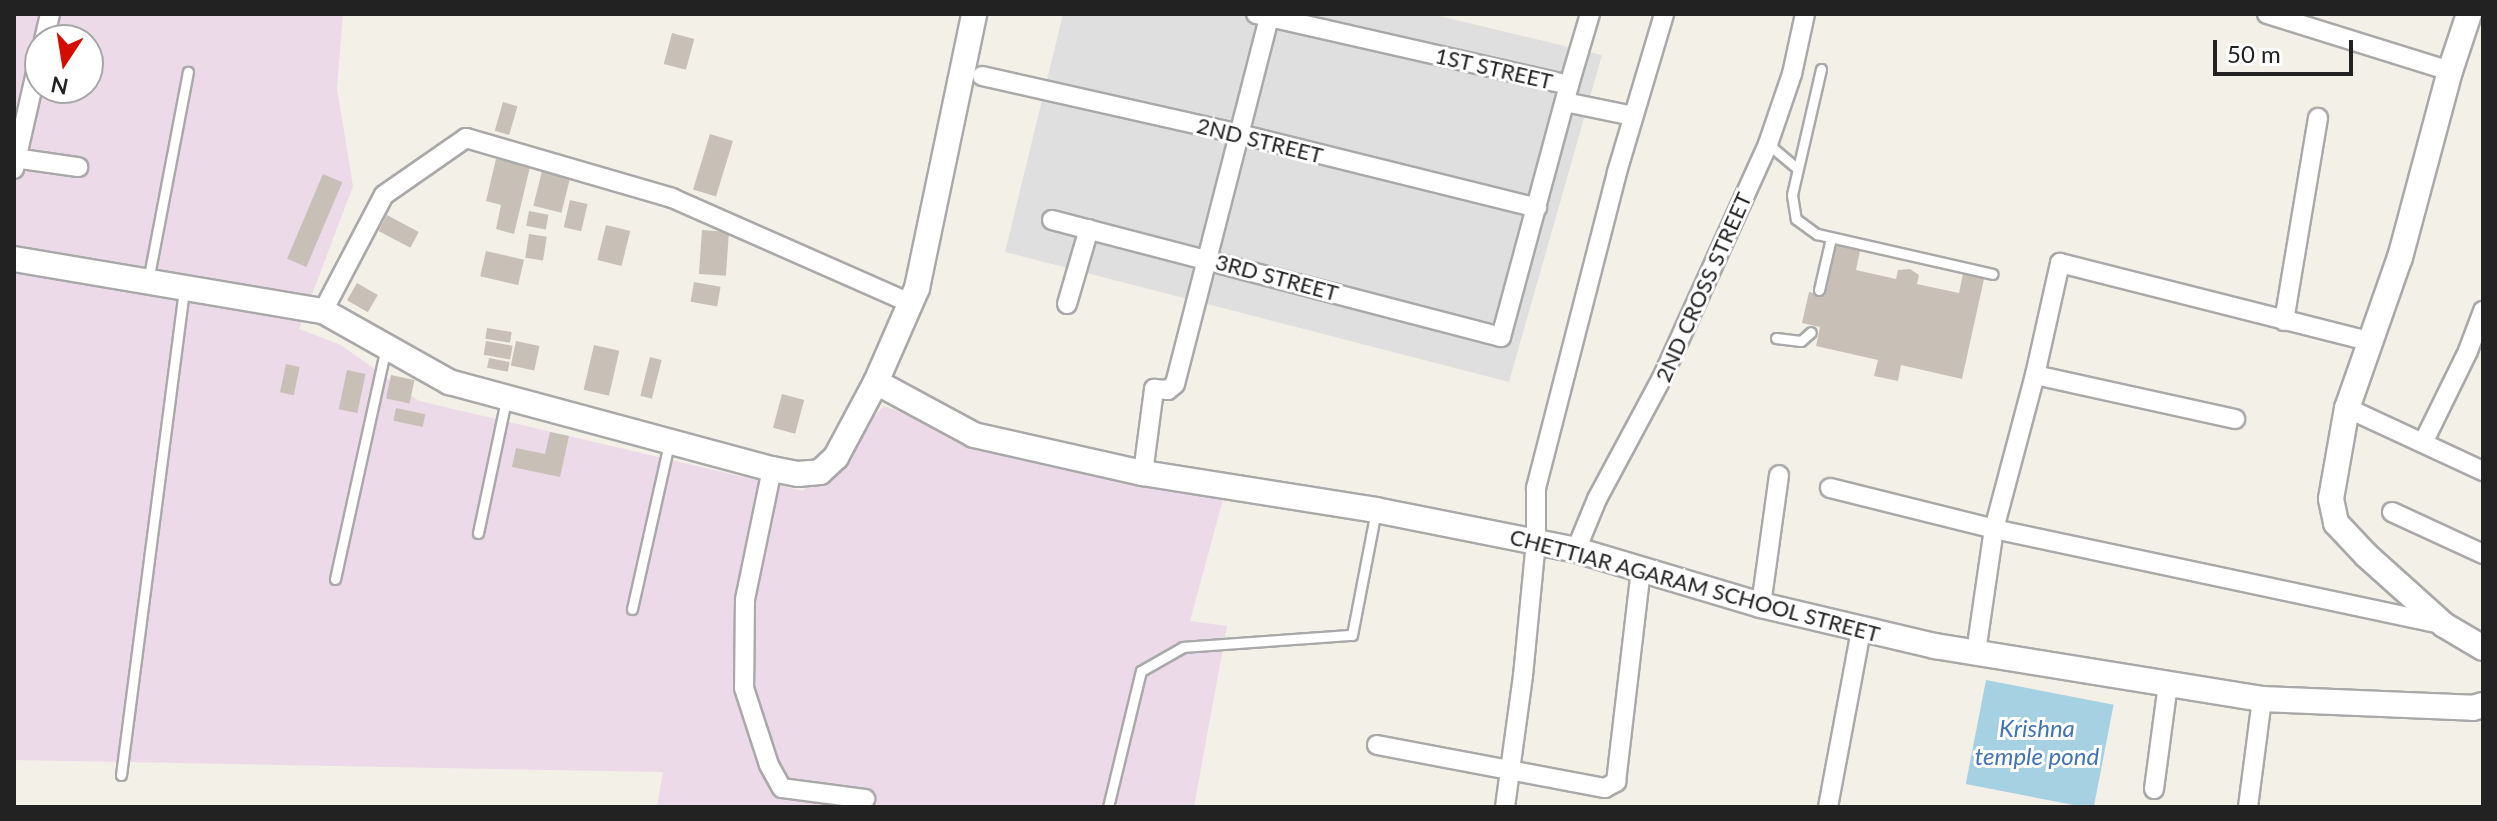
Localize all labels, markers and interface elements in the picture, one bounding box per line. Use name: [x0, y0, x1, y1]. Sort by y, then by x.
north arrow: [24, 24, 104, 104]
scale bar: [2217, 24, 2357, 74]
text: 50 m: [2227, 39, 2281, 68]
street label: 1ST STREET: [1432, 42, 1556, 94]
text: N: [48, 71, 70, 101]
street label: 2ND STREET: [1194, 112, 1326, 168]
street label: 2ND CROSS STREET: [1649, 188, 1757, 386]
street label: 3RD STREET: [1213, 248, 1341, 306]
street label: CHETTIAR AGARAM SCHOOL STREET: [1506, 523, 1884, 647]
water label: Krishna temple pond: [1975, 714, 2099, 770]

